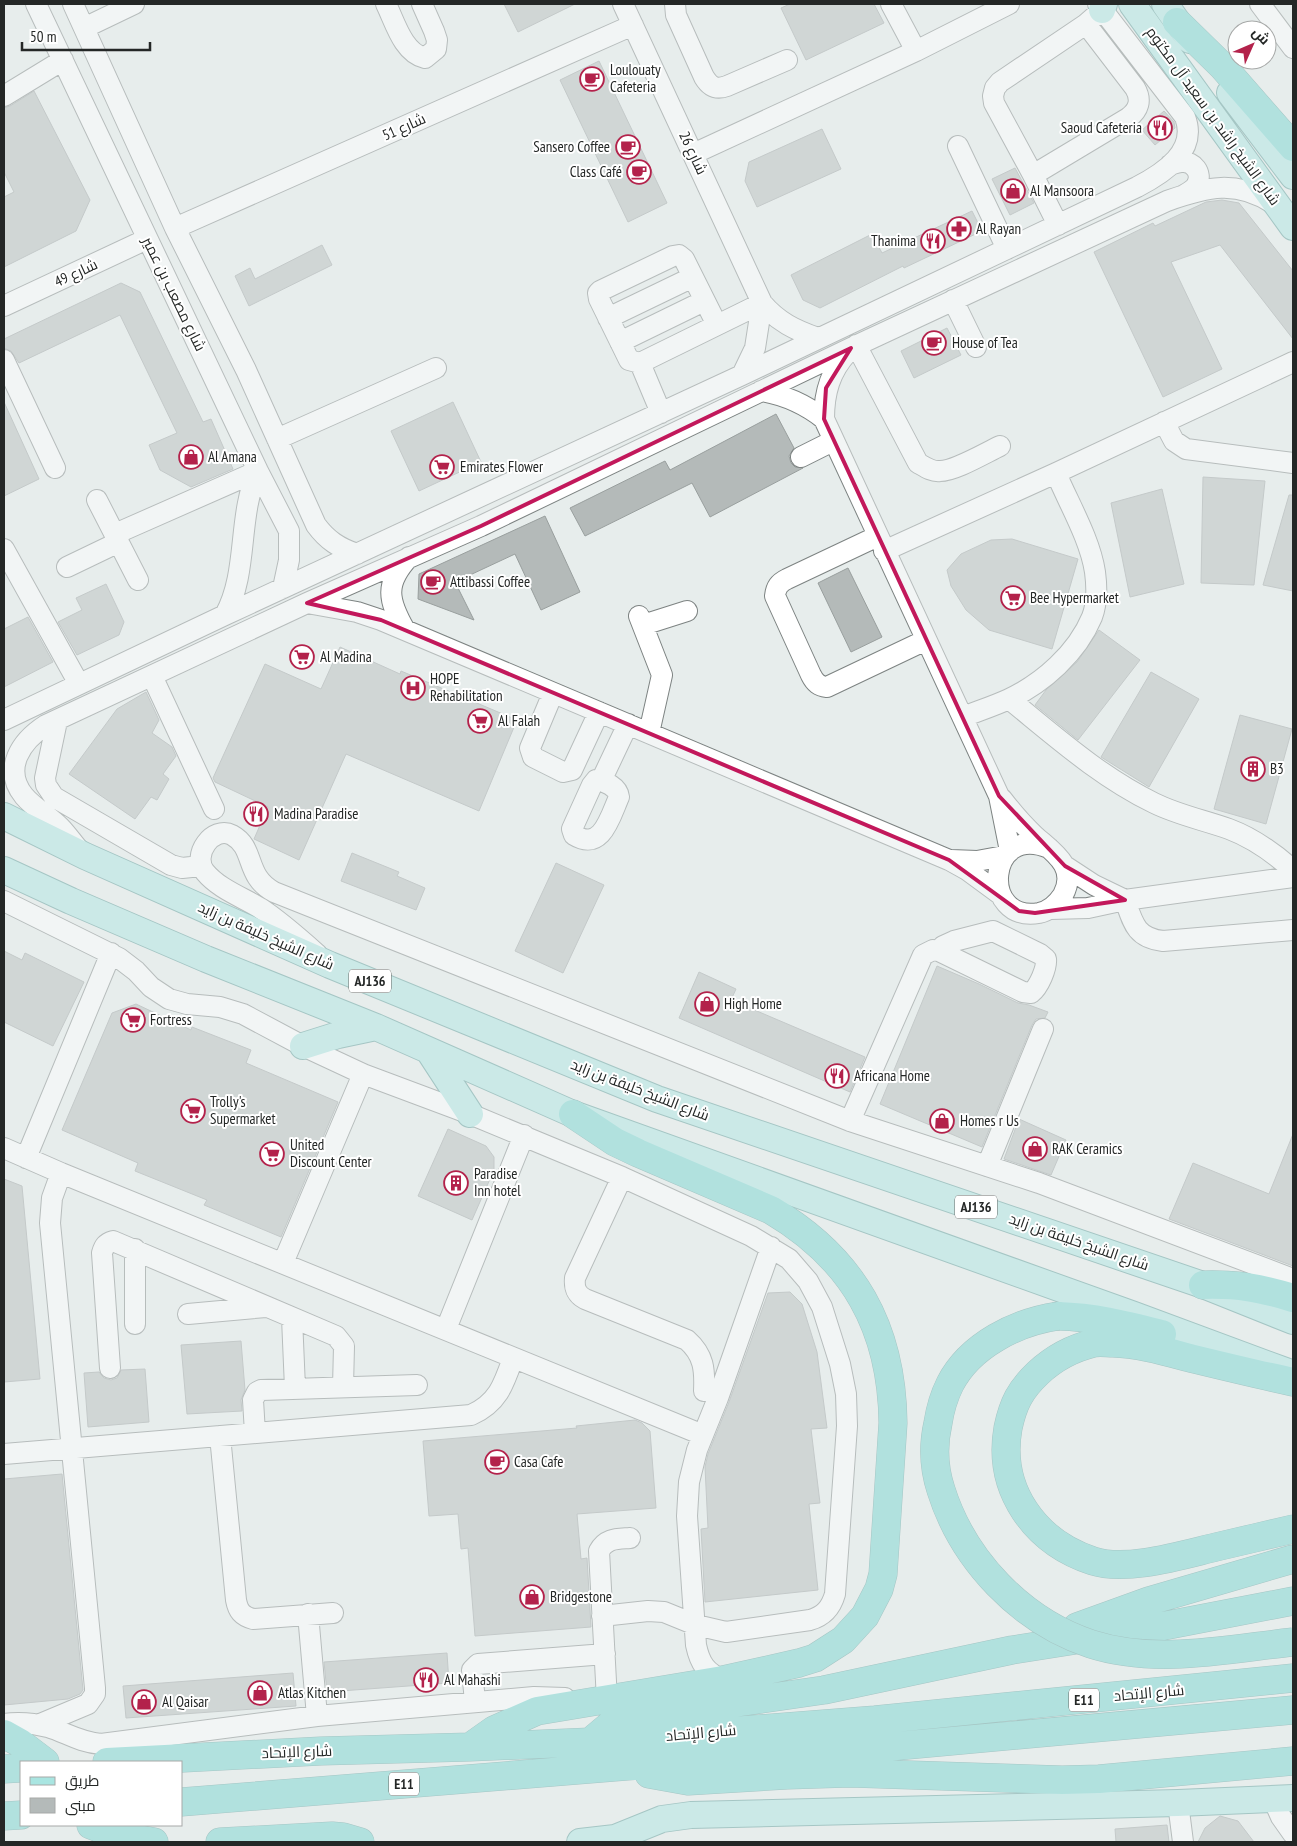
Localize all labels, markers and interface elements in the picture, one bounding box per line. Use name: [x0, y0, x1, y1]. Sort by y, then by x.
scale bar: [22, 20, 150, 52]
north arrow: [1227, 20, 1277, 70]
street label: شارع الشيخ راشد بن سعيد آل مكتوم: [1142, 23, 1284, 209]
text: 50 m: [30, 27, 56, 46]
place label: Loulouaty Cafeteria: [610, 60, 661, 96]
cafe icon: Loulouaty Cafeteria: [579, 66, 605, 92]
street label: شارع 51: [379, 109, 429, 146]
restaurant icon: Saoud Cafeteria: [1147, 115, 1173, 141]
place label: Saoud Cafeteria: [1061, 118, 1142, 137]
street label: شارع 26: [673, 128, 712, 178]
cafe icon: Sansero Coffee: [615, 134, 641, 160]
place label: Sansero Coffee: [533, 137, 610, 156]
cafe icon: Class Café: [626, 159, 652, 185]
place label: Class Café: [570, 162, 622, 181]
shop icon: Al Mansoora: [1000, 178, 1026, 204]
place label: Al Mansoora: [1030, 181, 1094, 200]
pharmacy icon: Al Rayan: [946, 216, 972, 242]
place label: Al Rayan: [976, 219, 1021, 238]
restaurant icon: Thanima: [920, 228, 946, 254]
place label: Thanima: [871, 231, 916, 250]
street label: شارع مصعب بن عمير: [136, 232, 210, 355]
street label: شارع 49: [51, 254, 101, 293]
cafe icon: House of Tea: [921, 330, 947, 356]
place label: House of Tea: [952, 333, 1018, 352]
shop icon: Al Amana: [178, 444, 204, 470]
place label: Al Amana: [208, 447, 257, 466]
supermarket icon: Emirates Flower: [429, 454, 455, 480]
place label: Emirates Flower: [460, 457, 544, 476]
cafe icon: Attibassi Coffee: [420, 569, 446, 595]
place label: Attibassi Coffee: [450, 572, 530, 591]
supermarket icon: Bee Hypermarket: [1000, 585, 1026, 611]
place label: Bee Hypermarket: [1030, 588, 1119, 607]
supermarket icon: Al Madina: [289, 644, 315, 670]
place label: Al Madina: [320, 647, 372, 666]
place label: HOPE Rehabilitation: [430, 669, 503, 705]
hospital icon: HOPE Rehabilitation: [400, 675, 426, 701]
supermarket icon: Al Falah: [467, 708, 493, 734]
place label: Al Falah: [498, 711, 540, 730]
building icon: B3: [1240, 756, 1266, 782]
place label: B3: [1270, 759, 1284, 778]
restaurant icon: Madina Paradise: [243, 801, 269, 827]
place label: Madina Paradise: [274, 804, 359, 823]
street label: شارع الشيخ خليفة بن زايد: [194, 897, 337, 976]
road number: AJ136: [349, 969, 391, 992]
shop icon: High Home: [694, 991, 720, 1017]
place label: High Home: [724, 994, 782, 1013]
supermarket icon: Fortress: [120, 1007, 146, 1033]
place label: Fortress: [150, 1010, 192, 1029]
street label: شارع الشيخ خليفة بن زايد: [568, 1054, 712, 1127]
restaurant icon: Africana Home: [824, 1063, 850, 1089]
place label: Africana Home: [854, 1066, 930, 1085]
place label: Trolly's Supermarket: [210, 1092, 276, 1128]
supermarket icon: Trolly's Supermarket: [180, 1098, 206, 1124]
shop icon: Homes r Us: [929, 1108, 955, 1134]
place label: Homes r Us: [960, 1111, 1019, 1130]
place label: United Discount Center: [290, 1135, 373, 1171]
shop icon: RAK Ceramics: [1022, 1136, 1048, 1162]
place label: RAK Ceramics: [1052, 1139, 1122, 1158]
supermarket icon: United Discount Center: [259, 1141, 285, 1167]
place label: Paradise Inn hotel: [474, 1164, 521, 1200]
building icon: Paradise Inn hotel: [443, 1170, 469, 1196]
road number: AJ136: [955, 1196, 997, 1218]
street label: شارع الشيخ خليفة بن زايد: [1006, 1209, 1152, 1276]
cafe icon: Casa Cafe: [484, 1449, 510, 1475]
place label: Casa Cafe: [514, 1452, 564, 1471]
shop icon: Bridgestone: [519, 1584, 545, 1610]
place label: Bridgestone: [550, 1587, 612, 1606]
restaurant icon: Al Mahashi: [413, 1667, 439, 1693]
place label: Al Mahashi: [444, 1670, 501, 1689]
shop icon: Atlas Kitchen: [247, 1680, 273, 1706]
street label: شارع الإتحاد: [1113, 1680, 1185, 1707]
place label: Atlas Kitchen: [278, 1683, 346, 1702]
road number: E11: [1069, 1688, 1099, 1712]
shop icon: Al Qaisar: [131, 1689, 157, 1715]
place label: Al Qaisar: [162, 1692, 209, 1711]
street label: شارع الإتحاد: [665, 1720, 737, 1747]
street label: شارع الإتحاد: [261, 1741, 333, 1764]
legend: [20, 1761, 182, 1826]
text: طريق: [65, 1771, 99, 1791]
road number: E11: [389, 1772, 419, 1796]
text: مبنى: [65, 1796, 96, 1816]

